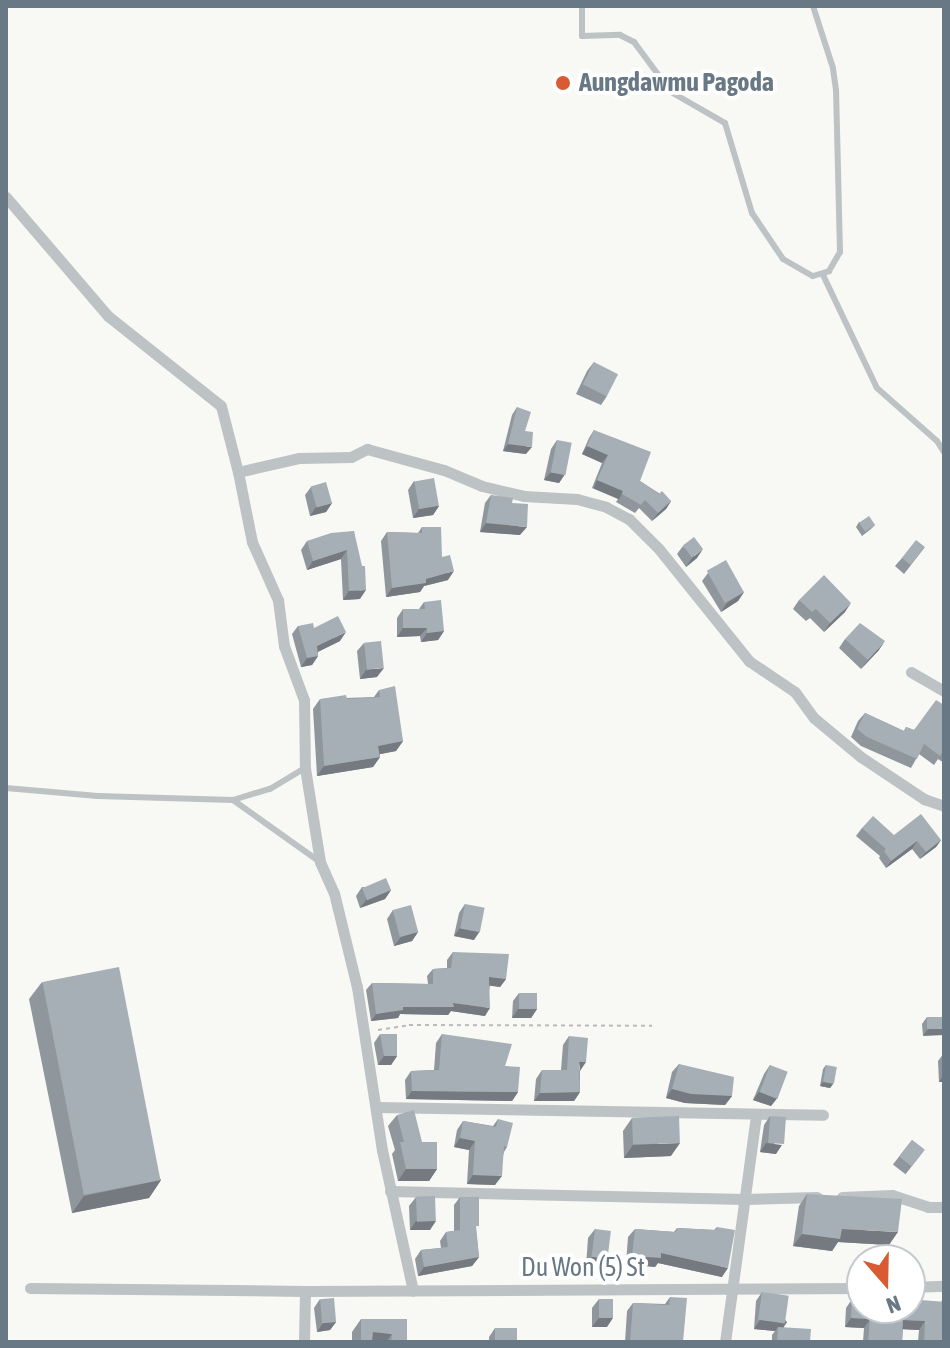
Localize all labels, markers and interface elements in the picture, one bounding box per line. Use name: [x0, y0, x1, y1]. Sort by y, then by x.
place label: Aungdawmu Pagoda: [579, 67, 774, 99]
marker: Aungdawmu Pagoda: [554, 74, 572, 92]
north arrow: [846, 1244, 926, 1324]
street label: Du Won (5) St: [521, 1252, 645, 1284]
text: N: [883, 1290, 904, 1319]

